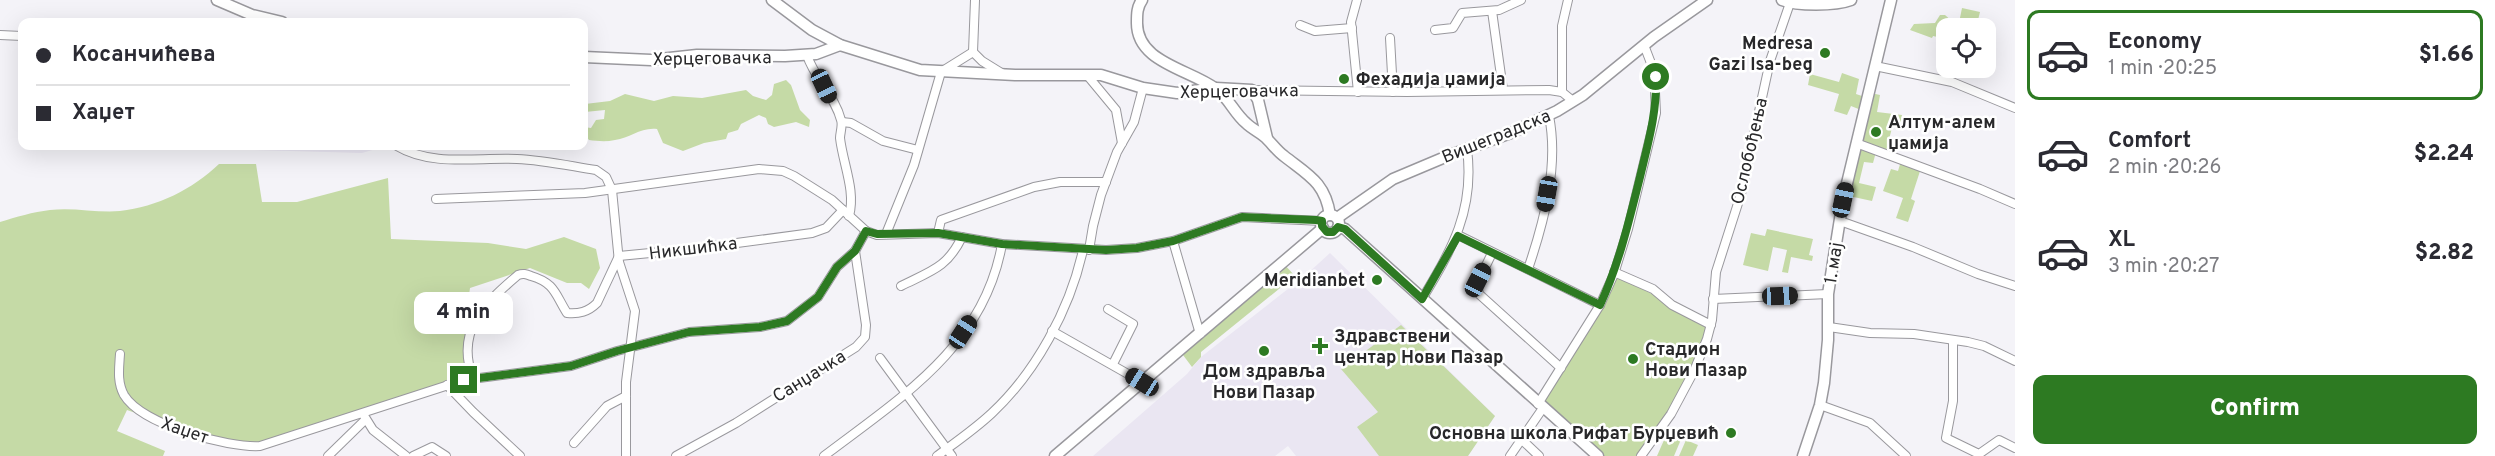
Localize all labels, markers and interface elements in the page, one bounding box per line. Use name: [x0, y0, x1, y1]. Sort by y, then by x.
map controls: [1936, 18, 1996, 78]
button: locate: [1936, 18, 1996, 78]
icon: car: [2036, 28, 2090, 82]
text: Economy: [2108, 29, 2202, 56]
place label: Medresa Gazi Isa-beg: [1709, 33, 1813, 77]
text: Косанчићева: [72, 42, 215, 69]
text: $1.66: [2419, 42, 2474, 69]
marker: Medresa Gazi Isa-beg: [1818, 46, 1832, 60]
street label: Херцеговачка: [652, 47, 772, 72]
text: 1 min · 20:25: [2108, 56, 2217, 82]
route start: [1642, 63, 1669, 90]
car: [808, 66, 840, 106]
place label: Фехадија џамија: [1356, 69, 1505, 92]
marker: Фехадија џамија: [1337, 72, 1351, 86]
street label: Херцеговачка: [1179, 80, 1299, 105]
street label: Ослобођења: [1727, 96, 1774, 207]
text: Хаџет: [72, 100, 135, 127]
street label: Вишеградска: [1439, 105, 1554, 170]
place label: Алтум-алем џамија: [1888, 112, 1996, 156]
marker: Алтум-алем џамија: [1869, 125, 1883, 139]
icon: car: [2036, 127, 2090, 181]
text: Comfort: [2108, 128, 2191, 155]
text: $2.24: [2414, 141, 2474, 168]
text: 2 min · 20:26: [2108, 155, 2221, 181]
car: [1535, 175, 1559, 213]
car: [1830, 181, 1856, 219]
icon: car: [2036, 226, 2090, 280]
text: XL: [2108, 227, 2135, 254]
street label: Никшићка: [648, 233, 739, 266]
text: $2.82: [2415, 240, 2474, 267]
street label: 1. мај: [1820, 241, 1849, 286]
text: 3 min · 20:27: [2108, 254, 2219, 280]
car: [1462, 260, 1494, 300]
place label: Meridianbet: [1264, 270, 1365, 293]
marker: Meridianbet: [1370, 273, 1384, 287]
car: [1762, 286, 1798, 306]
callout: 4 min: [414, 293, 514, 335]
text: 4 min: [437, 300, 490, 326]
car: [946, 312, 980, 352]
place label: Здравствени центар Нови Пазар: [1334, 326, 1503, 370]
marker: Здравствени центар Нови Пазар: [1311, 337, 1329, 355]
place label: Стадион Нови Пазар: [1645, 339, 1747, 383]
marker: Дом здравља Нови Пазар: [1257, 344, 1271, 358]
street label: Санџачка: [769, 346, 851, 409]
marker: Стадион Нови Пазар: [1626, 352, 1640, 366]
place label: Дом здравља Нови Пазар: [1203, 361, 1325, 405]
car: [1122, 365, 1162, 399]
route end: [450, 366, 477, 393]
button: Confirm: [2033, 375, 2477, 444]
street label: Хаџет: [158, 413, 211, 450]
place label: Основна школа Рифат Бурџевић: [1429, 423, 1719, 446]
marker: Основна школа Рифат Бурџевић: [1724, 426, 1738, 440]

